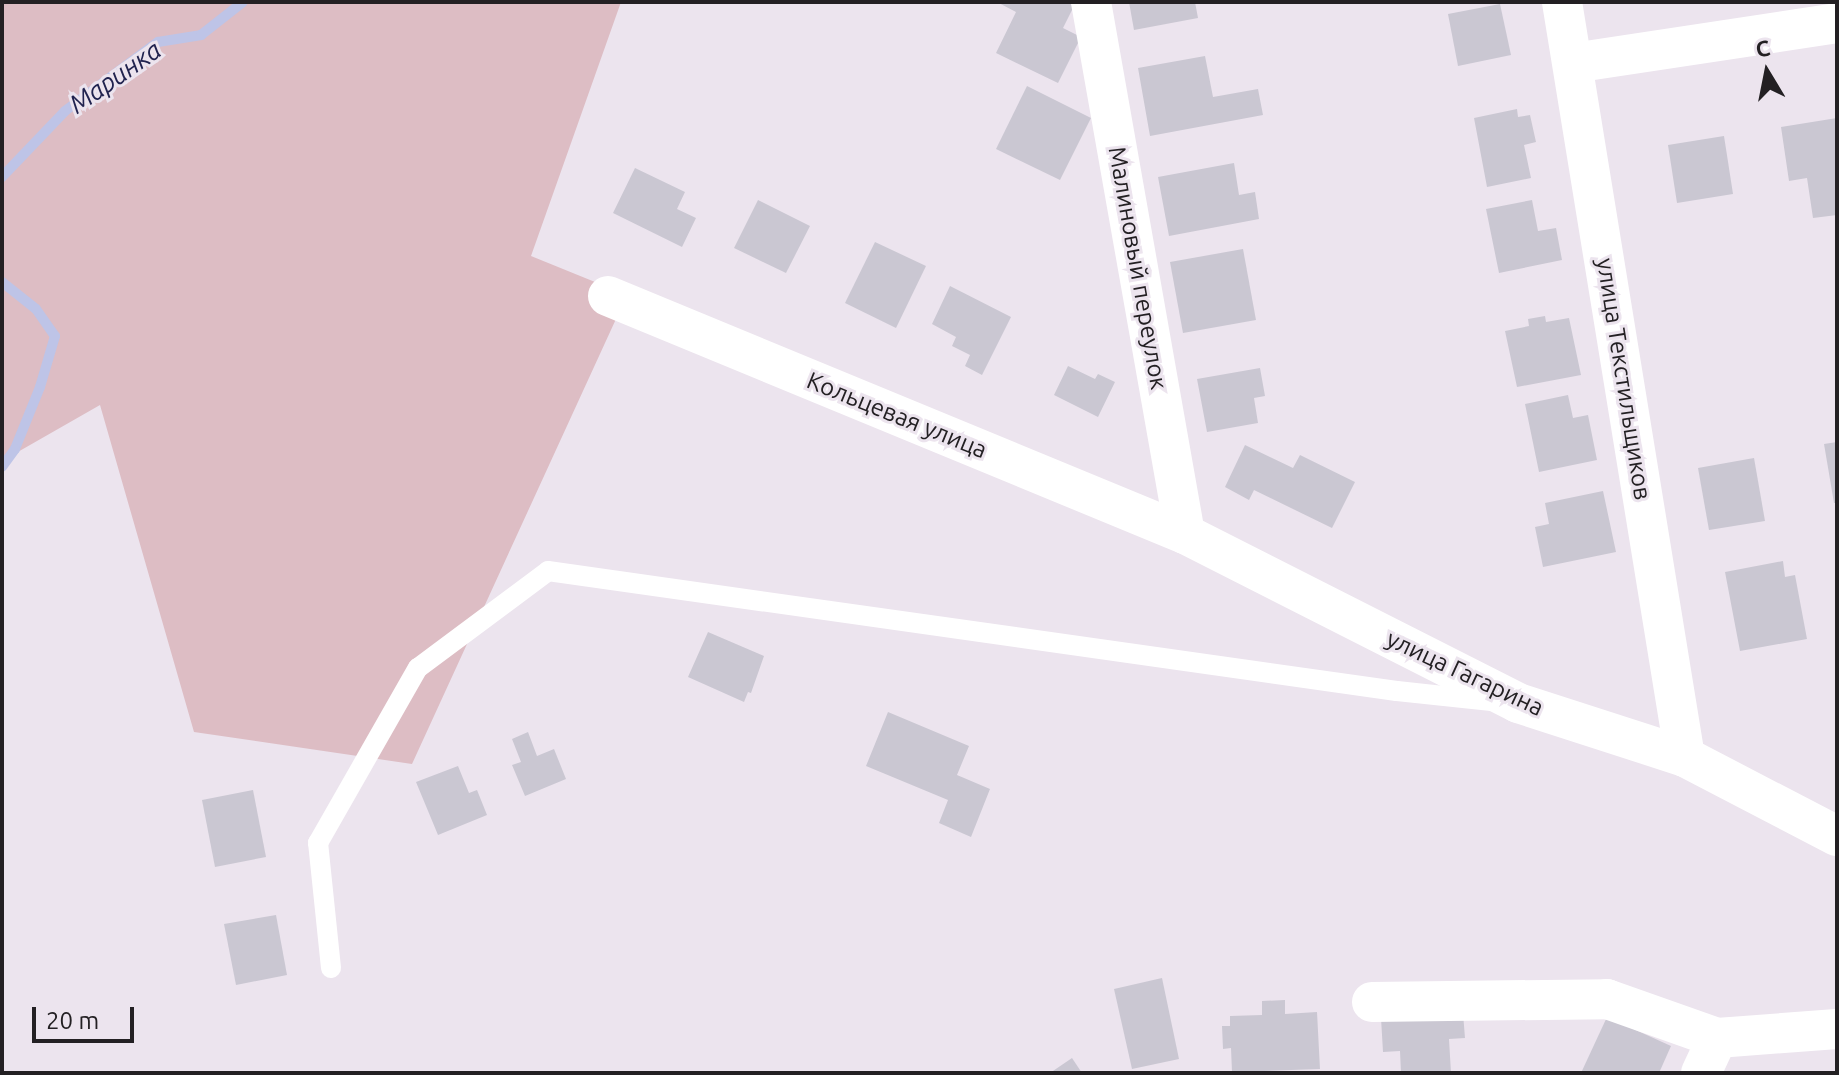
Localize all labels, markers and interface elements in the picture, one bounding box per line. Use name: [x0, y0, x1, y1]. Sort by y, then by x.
north arrow: [1727, 32, 1807, 112]
water label: Маринка: [63, 34, 167, 120]
text: С: [1754, 34, 1772, 61]
street label: Малиновый переулок: [1102, 144, 1174, 392]
street label: улица Текстильщиков: [1591, 256, 1657, 502]
street label: Кольцевая улица: [803, 366, 991, 464]
street label: улица Гагарина: [1382, 624, 1548, 722]
scale bar: [36, 991, 138, 1041]
text: 20 m: [46, 1007, 99, 1034]

